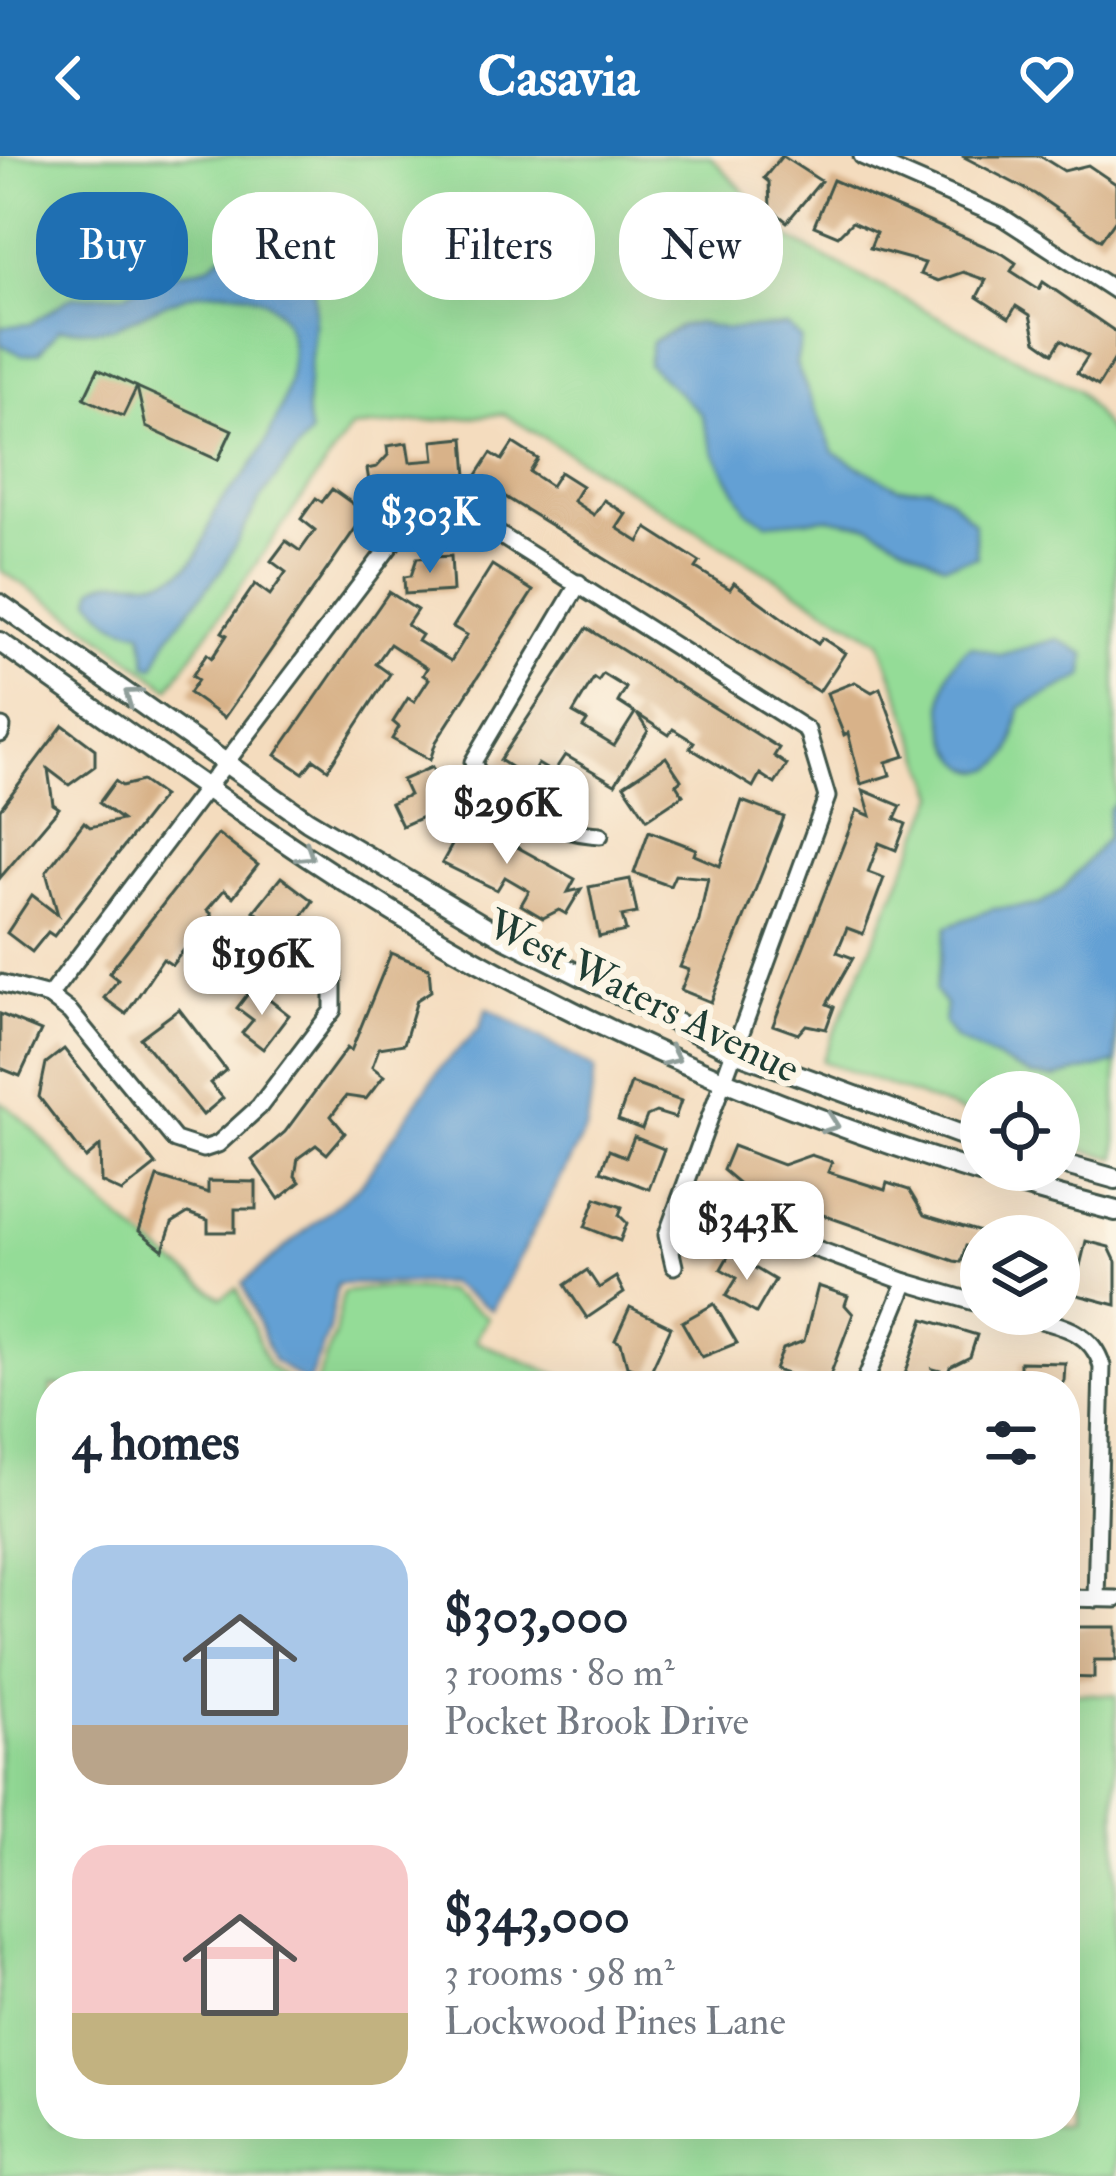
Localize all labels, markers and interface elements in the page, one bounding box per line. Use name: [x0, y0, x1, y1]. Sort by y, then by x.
text: Casavia: [477, 44, 639, 112]
icon: back: [36, 45, 102, 111]
icon: heart: [1014, 45, 1080, 111]
chip: Buy: [36, 192, 188, 300]
chip: Rent: [212, 192, 378, 300]
chip: Filters: [402, 192, 595, 300]
chip: New: [619, 192, 783, 300]
pin: $303K: [346, 474, 514, 576]
text: $303K: [380, 488, 480, 537]
one-way arrow: [123, 688, 145, 710]
pin: $296K: [423, 765, 591, 867]
text: $296K: [453, 779, 561, 828]
one-way arrow: [293, 839, 315, 861]
street label: West Waters Avenue: [477, 898, 808, 1095]
pin: $196K: [178, 916, 346, 1018]
text: $196K: [211, 930, 313, 979]
one-way arrow: [660, 1043, 681, 1066]
map controls: [960, 1071, 1080, 1335]
button: locate: [960, 1071, 1080, 1191]
one-way arrow: [820, 1110, 841, 1134]
pin: $343K: [663, 1181, 831, 1283]
text: $343K: [697, 1195, 797, 1244]
button: layers: [960, 1215, 1080, 1335]
icon: filters: [978, 1410, 1044, 1476]
text: 4 homes: [72, 1411, 240, 1475]
text: $303,000: [444, 1584, 629, 1648]
icon: home: [168, 1593, 312, 1737]
text: 3 rooms · 80 m²: [444, 1648, 675, 1697]
text: Pocket Brook Drive: [444, 1697, 749, 1746]
text: $343,000: [444, 1884, 630, 1948]
icon: home: [168, 1893, 312, 2037]
text: 3 rooms · 98 m²: [444, 1948, 675, 1997]
text: Lockwood Pines Lane: [444, 1997, 786, 2046]

